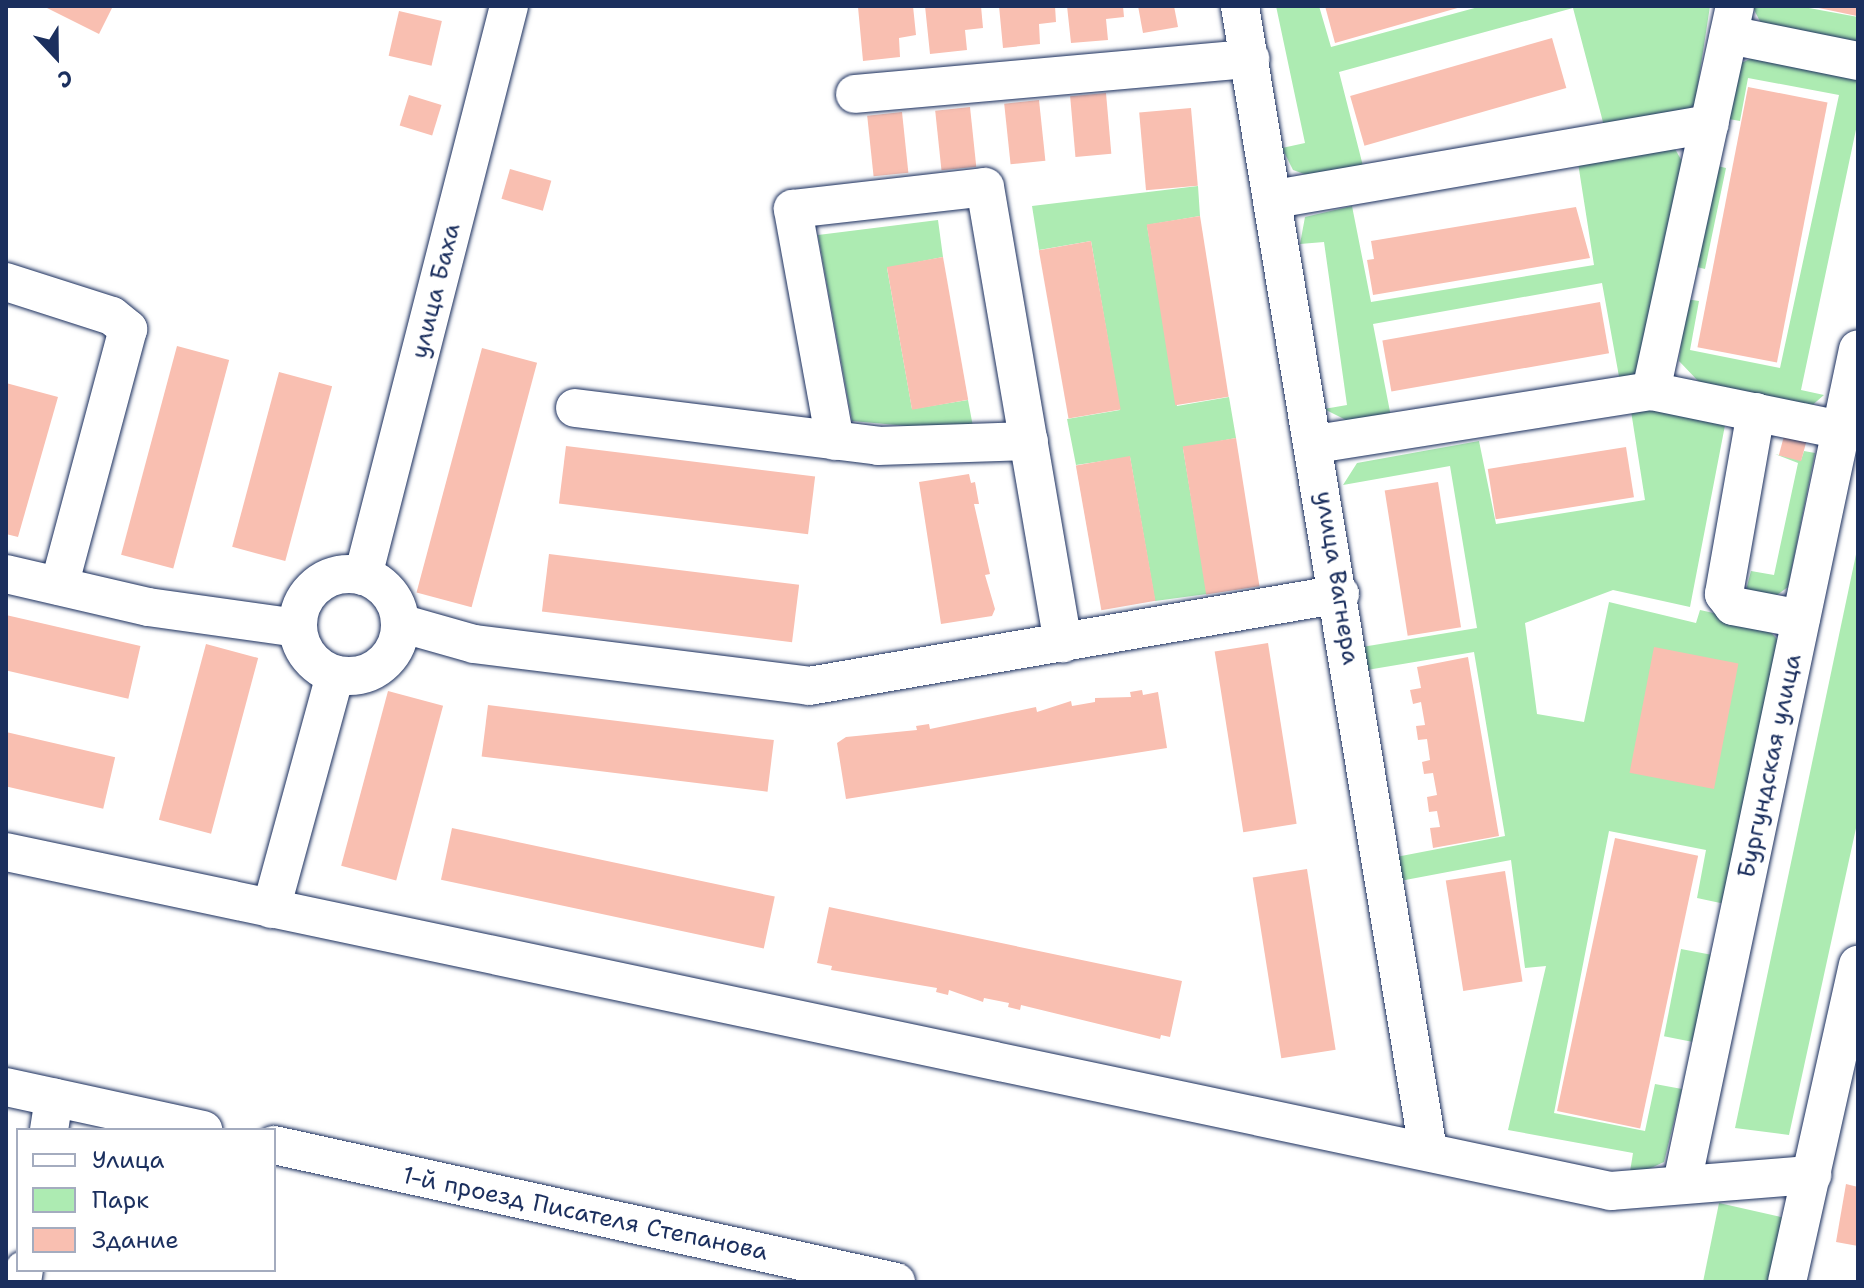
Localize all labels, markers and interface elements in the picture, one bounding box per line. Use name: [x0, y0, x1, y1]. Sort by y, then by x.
north arrow: [16, 16, 96, 96]
text: С: [53, 63, 77, 95]
street label: улица Баха: [405, 220, 467, 362]
street label: улица Вагнера: [1309, 489, 1365, 667]
street label: Бургундская улица: [1732, 651, 1808, 881]
legend: [16, 1128, 276, 1272]
text: Улица: [92, 1144, 165, 1176]
street label: 1-й проезд Писателя Степанова: [400, 1161, 770, 1267]
text: Парк: [92, 1184, 149, 1216]
text: Здание: [92, 1224, 179, 1256]

